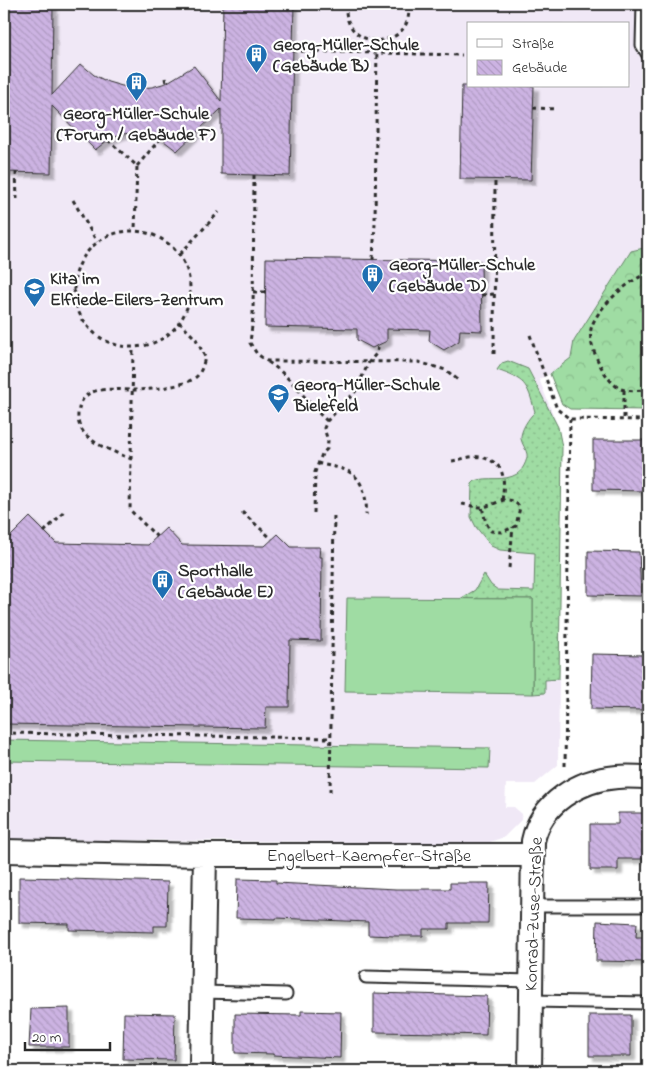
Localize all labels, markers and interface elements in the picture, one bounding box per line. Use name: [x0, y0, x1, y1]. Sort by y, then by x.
legend: [467, 22, 630, 88]
place label: Georg-Müller-Schule (Gebäude B): [273, 33, 420, 80]
text: Straße: [512, 33, 554, 55]
building icon: Georg-Müller-Schule (Gebäude B): [245, 42, 269, 73]
text: Gebäude: [512, 57, 568, 79]
building icon: Georg-Müller-Schule (Forum / Gebäude F): [124, 71, 148, 102]
place label: Georg-Müller-Schule (Forum / Gebäude F): [56, 102, 216, 149]
place label: Georg-Müller-Schule (Gebäude D): [389, 253, 536, 300]
building icon: Georg-Müller-Schule (Gebäude D): [361, 262, 385, 293]
place label: Kita im Elfriede-Eilers-Zentrum: [50, 267, 223, 314]
school or university icon: Kita im Elfriede-Eilers-Zentrum: [22, 276, 46, 307]
place label: Georg-Müller-Schule Bielefeld: [293, 373, 441, 420]
school or university icon: Georg-Müller-Schule Bielefeld: [266, 382, 290, 413]
place label: Sporthalle (Gebäude E): [178, 559, 273, 606]
building icon: Sporthalle (Gebäude E): [150, 568, 174, 599]
street label: Konrad-Zuse-Straße: [519, 836, 551, 991]
street label: Engelbert-Kaempfer-Straße: [267, 844, 472, 871]
scale bar: [25, 1020, 110, 1052]
text: 20 m: [32, 1027, 62, 1049]

